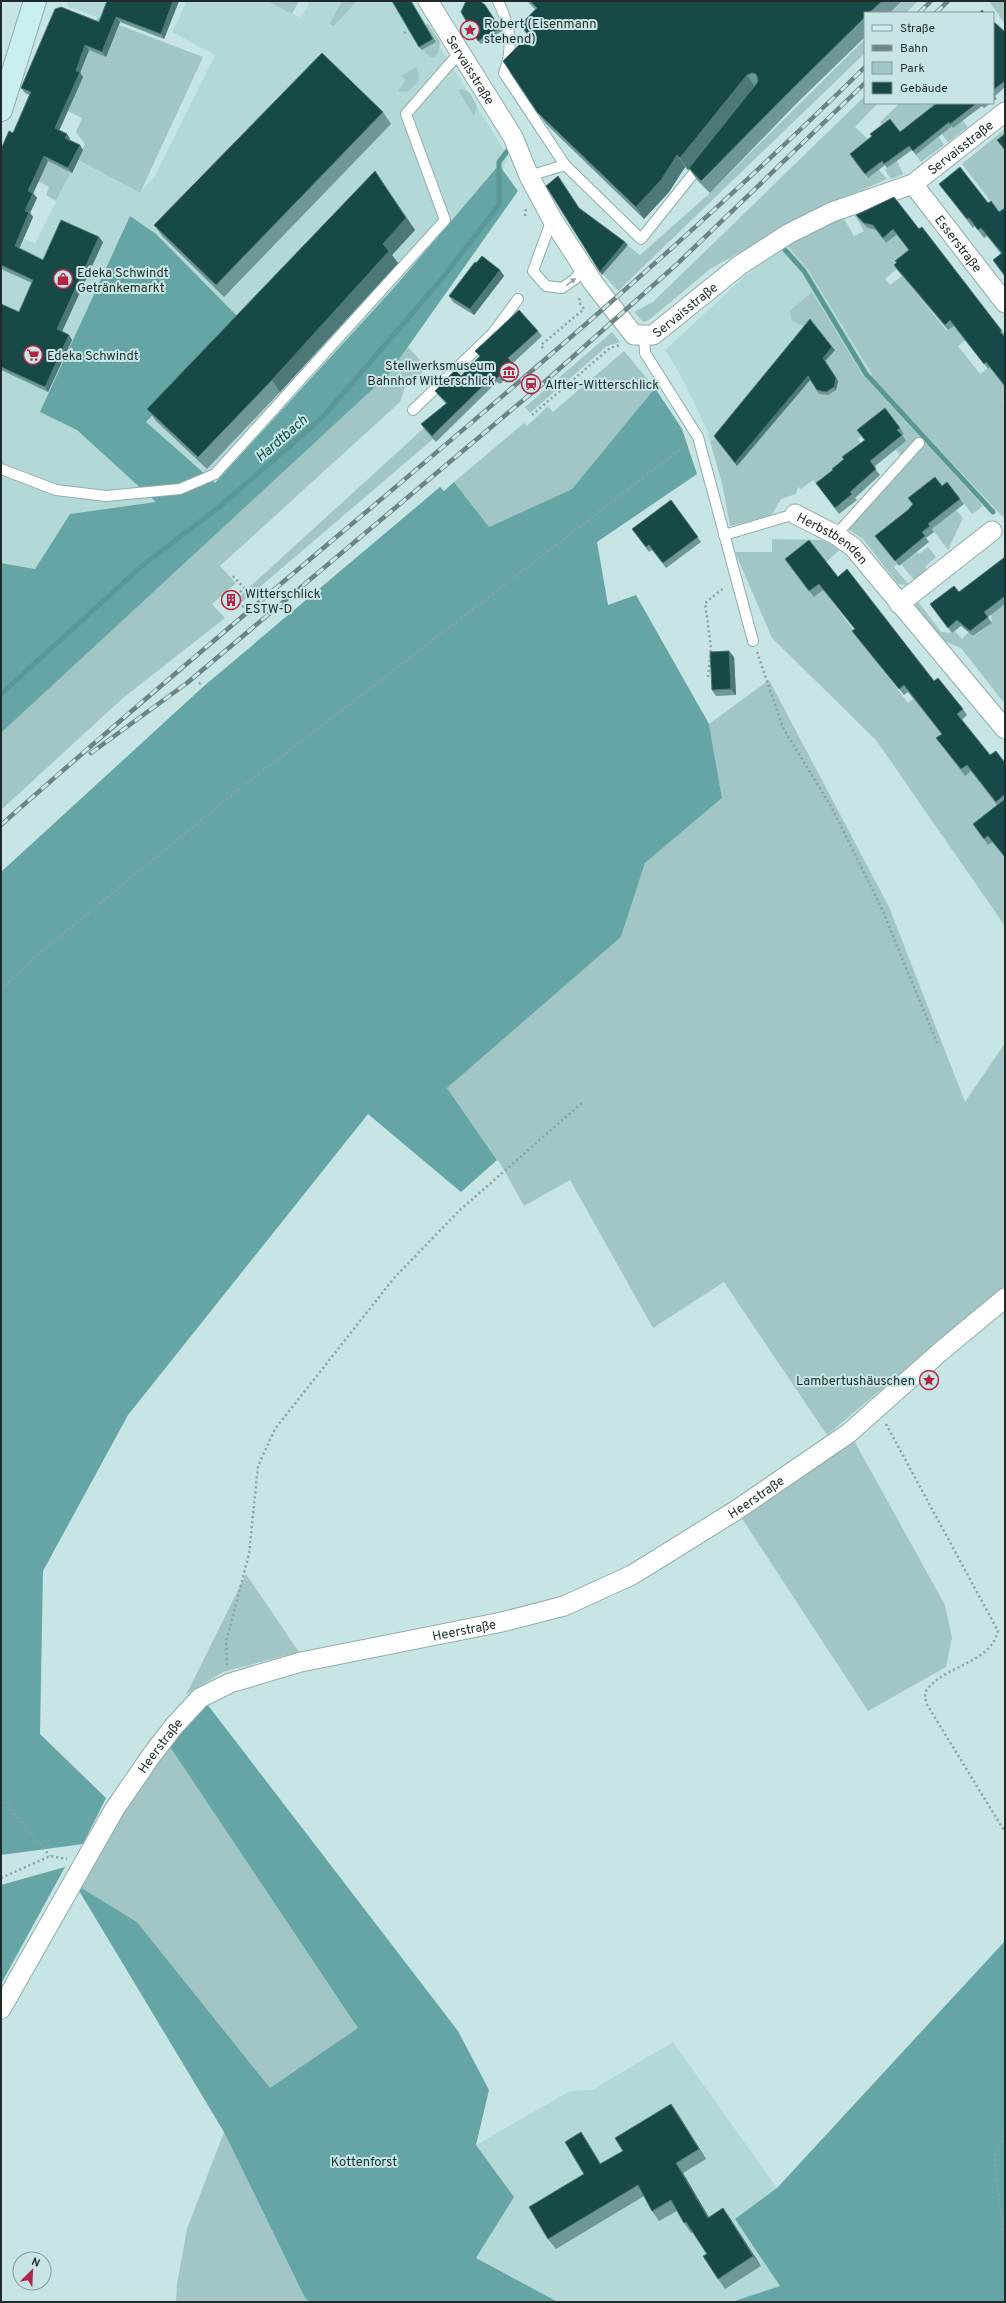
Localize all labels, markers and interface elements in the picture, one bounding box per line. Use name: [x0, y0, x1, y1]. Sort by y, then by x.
legend: [864, 12, 994, 104]
place label: Robert (Eisenmann stehend): [484, 17, 596, 48]
place icon: Robert (Eisenmann stehend): [459, 19, 481, 41]
text: Straße: [900, 21, 935, 37]
street label: Servaisstraße: [442, 33, 497, 108]
text: Bahn: [900, 41, 928, 57]
text: Park: [900, 61, 925, 77]
text: Gebäude: [900, 81, 948, 97]
street label: Servaisstraße: [925, 118, 997, 179]
street label: Esserstraße: [930, 213, 984, 276]
place label: Edeka Schwindt Getränkemarkt: [77, 266, 169, 297]
shop icon: Edeka Schwindt Getränkemarkt: [52, 268, 74, 290]
one-way arrow: [566, 278, 577, 286]
street label: Servaisstraße: [650, 280, 722, 342]
supermarket icon: Edeka Schwindt: [22, 344, 44, 366]
place label: Edeka Schwindt: [47, 349, 139, 365]
place label: Stellwerksmuseum Bahnhof Witterschlick: [367, 359, 495, 390]
museum icon: Stellwerksmuseum Bahnhof Witterschlick: [498, 361, 520, 383]
station icon: Alfter-Witterschlick: [520, 373, 542, 395]
place label: Alfter-Witterschlick: [545, 378, 659, 394]
water label: Hardtbach: [253, 412, 312, 466]
street label: Herbstbenden: [794, 510, 870, 568]
place label: Witterschlick ESTW-D: [245, 587, 321, 618]
building icon: Witterschlick ESTW-D: [220, 589, 242, 611]
place icon: Lambertushäuschen: [918, 1369, 940, 1391]
place label: Lambertushäuschen: [796, 1374, 915, 1390]
street label: Heerstraße: [726, 1474, 788, 1523]
street label: Heerstraße: [431, 1617, 498, 1646]
street label: Heerstraße: [136, 1716, 187, 1777]
park label: Kottenforst: [331, 2155, 397, 2171]
north arrow: [12, 2251, 52, 2291]
text: N: [29, 2255, 42, 2271]

